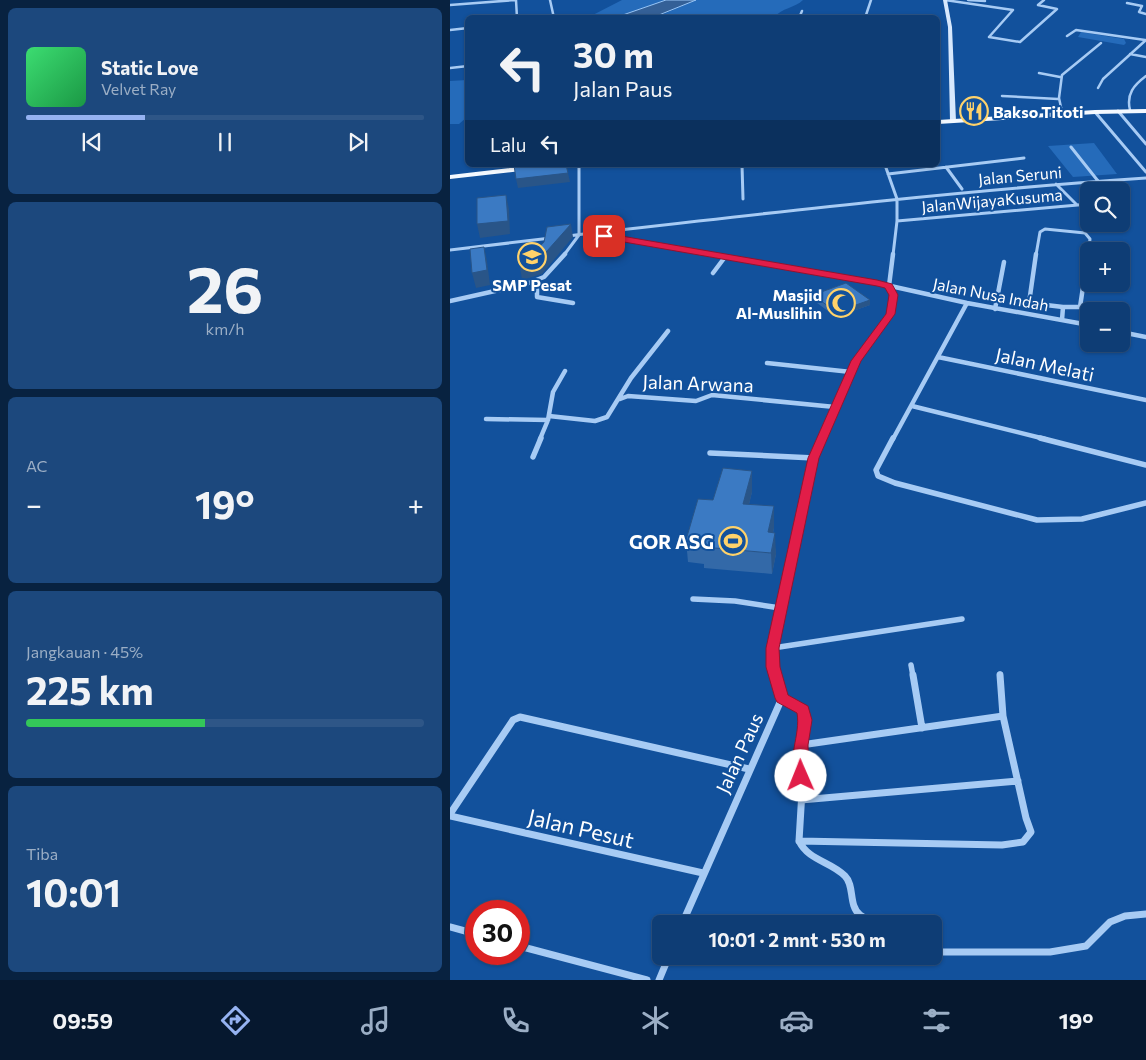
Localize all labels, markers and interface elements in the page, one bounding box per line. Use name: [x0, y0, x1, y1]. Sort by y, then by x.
text: 30 m: [573, 32, 654, 75]
icon: left: [490, 35, 555, 100]
text: Static Love: [101, 56, 198, 79]
text: Jalan Paus: [573, 75, 672, 102]
text: Velvet Ray: [101, 79, 176, 98]
restaurant icon: Bakso Titoti: [959, 96, 989, 126]
place label: Bakso Titoti: [993, 102, 1083, 121]
icon: previous: [78, 128, 106, 156]
icon: pause: [211, 128, 239, 156]
icon: next: [344, 128, 372, 156]
icon: left: [536, 130, 564, 158]
text: Lalu: [490, 133, 526, 156]
street label: Jalan Seruni: [977, 162, 1063, 188]
map controls: [1080, 182, 1130, 352]
button: search: [1080, 182, 1130, 232]
street label: JalanWijayaKusuma: [921, 184, 1063, 216]
pin: [583, 215, 625, 257]
icon: arrive: [590, 222, 618, 250]
school or university icon: SMP Pesat: [517, 242, 547, 272]
button: +: [1080, 242, 1130, 292]
text: 26: [187, 247, 263, 326]
street label: Jalan Nusa Indah: [931, 273, 1051, 315]
place label: SMP Pesat: [492, 275, 572, 294]
place label: Masjid Al-Muslihin: [736, 285, 822, 322]
mosque icon: Masjid Al-Muslihin: [826, 288, 856, 318]
button: −: [1080, 302, 1130, 352]
text: km/h: [206, 319, 244, 338]
street label: Jalan Melati: [994, 342, 1096, 386]
street label: Jalan Arwana: [642, 370, 754, 396]
text: AC: [26, 456, 48, 475]
text: 19°: [195, 480, 255, 527]
text: −: [26, 487, 42, 521]
text: +: [408, 487, 424, 521]
sports icon: GOR ASG: [718, 526, 748, 556]
place label: GOR ASG: [629, 530, 714, 553]
text: Jangkauan · 45%: [26, 642, 143, 661]
text: 225 km: [26, 666, 154, 713]
street label: Jalan Paus: [710, 709, 768, 797]
position arrow: [774, 749, 826, 801]
street label: Jalan Pesut: [525, 803, 637, 853]
text: Tiba: [26, 844, 58, 863]
text: 10:01: [26, 868, 121, 915]
speed limit sign: 30: [465, 900, 530, 965]
text: 10:01 · 2 mnt · 530 m: [708, 928, 886, 951]
icon: directions: [218, 1003, 253, 1038]
icon: music: [358, 1003, 393, 1038]
icon: phone: [498, 1003, 533, 1038]
icon: climate: [638, 1003, 673, 1038]
icon: car: [779, 1003, 814, 1038]
icon: filters: [919, 1003, 954, 1038]
text: 09:59: [53, 1007, 113, 1034]
text: 19°: [1059, 1007, 1093, 1034]

